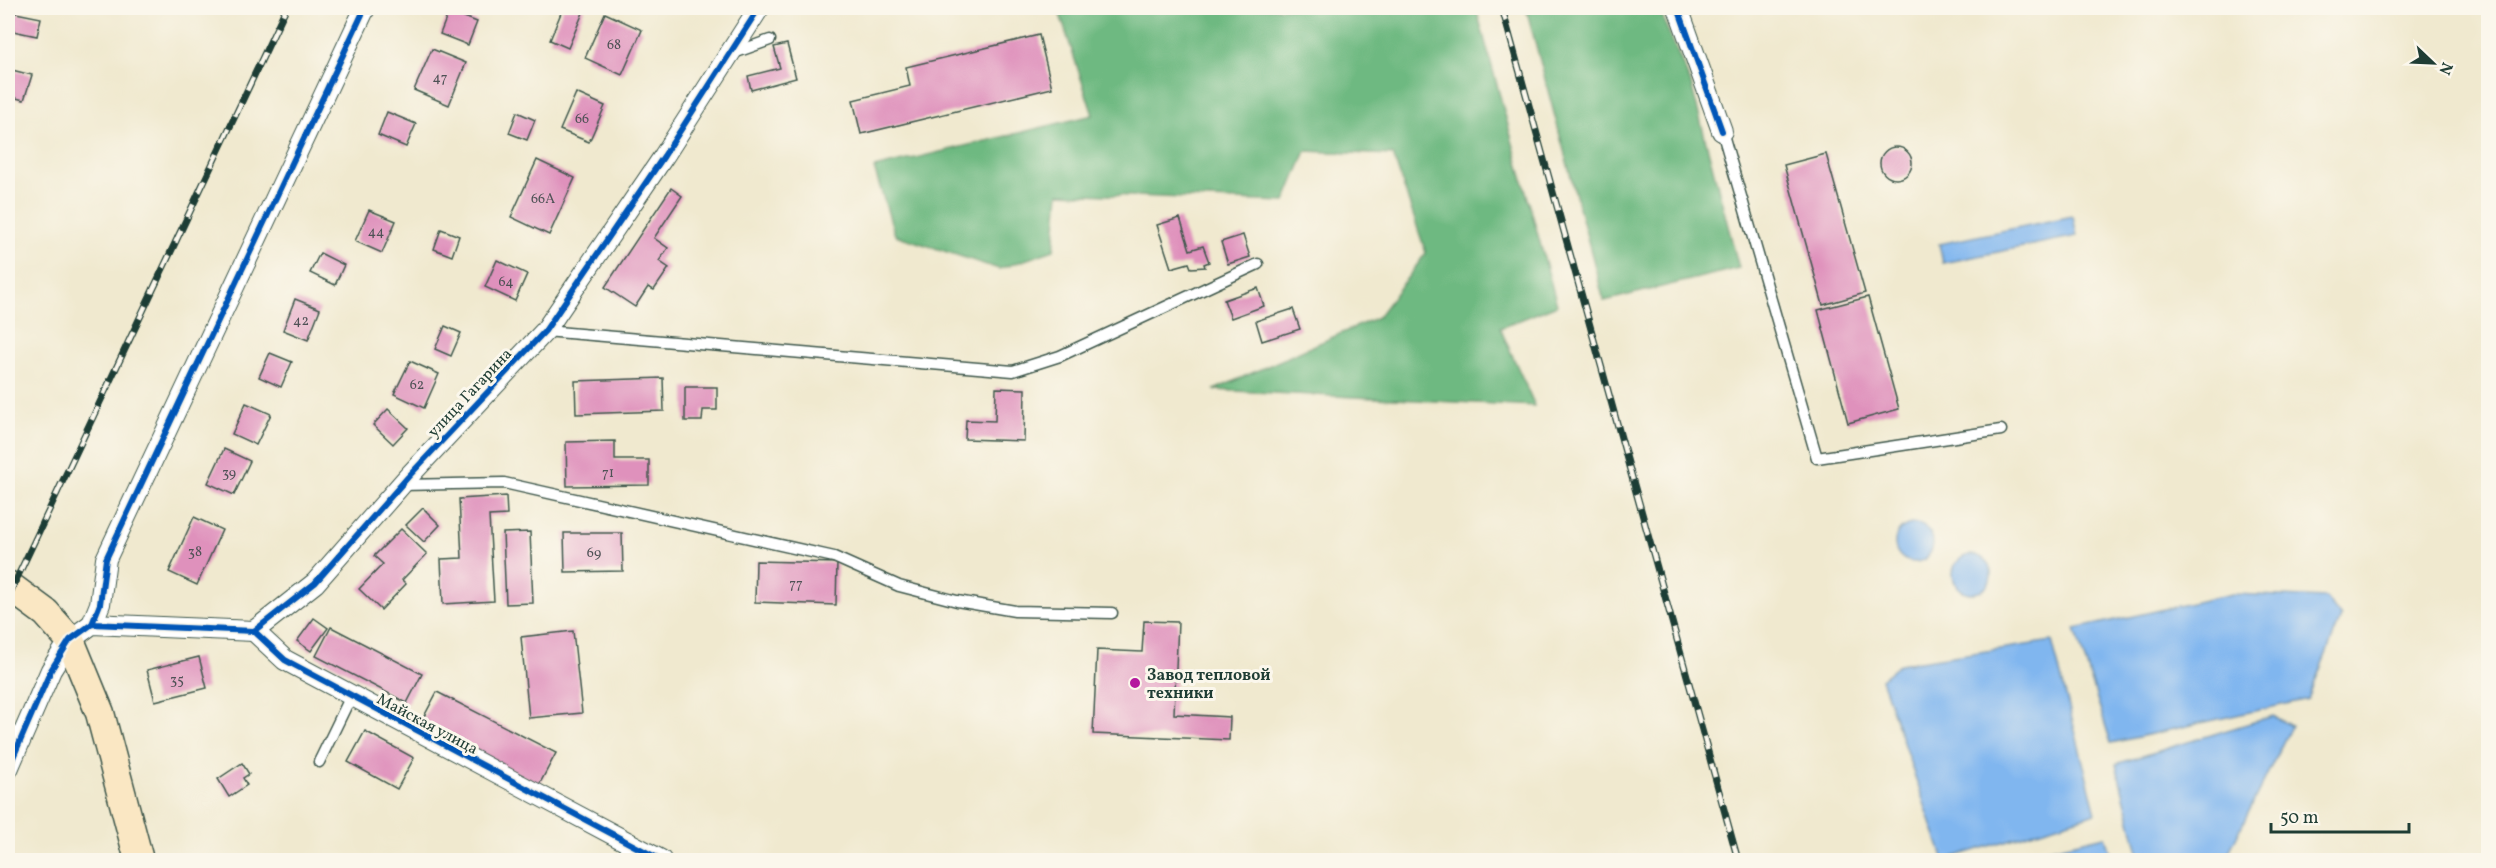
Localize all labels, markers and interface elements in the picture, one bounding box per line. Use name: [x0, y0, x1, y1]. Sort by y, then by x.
north arrow: [2403, 33, 2463, 93]
house number: 68: [607, 36, 621, 55]
text: N: [2432, 58, 2457, 78]
house number: 47: [432, 69, 448, 88]
house number: 66: [575, 110, 589, 129]
house number: 66А: [531, 190, 555, 209]
house number: 44: [368, 223, 384, 242]
house number: 64: [498, 273, 514, 292]
house number: 42: [293, 312, 309, 331]
street label: улица Гагарина: [423, 344, 518, 443]
house number: 62: [410, 376, 424, 395]
house number: 39: [222, 464, 236, 483]
house number: 71: [602, 464, 614, 483]
house number: 38: [188, 543, 202, 562]
house number: 69: [587, 544, 601, 563]
house number: 77: [789, 575, 803, 594]
place label: Завод тепловой техники: [1147, 665, 1271, 705]
house number: 35: [170, 671, 184, 690]
marker: Завод тепловой техники: [1128, 676, 1142, 690]
street label: Майская улица: [373, 689, 482, 761]
scale bar: [2271, 796, 2409, 834]
text: 50 m: [2280, 806, 2319, 831]

